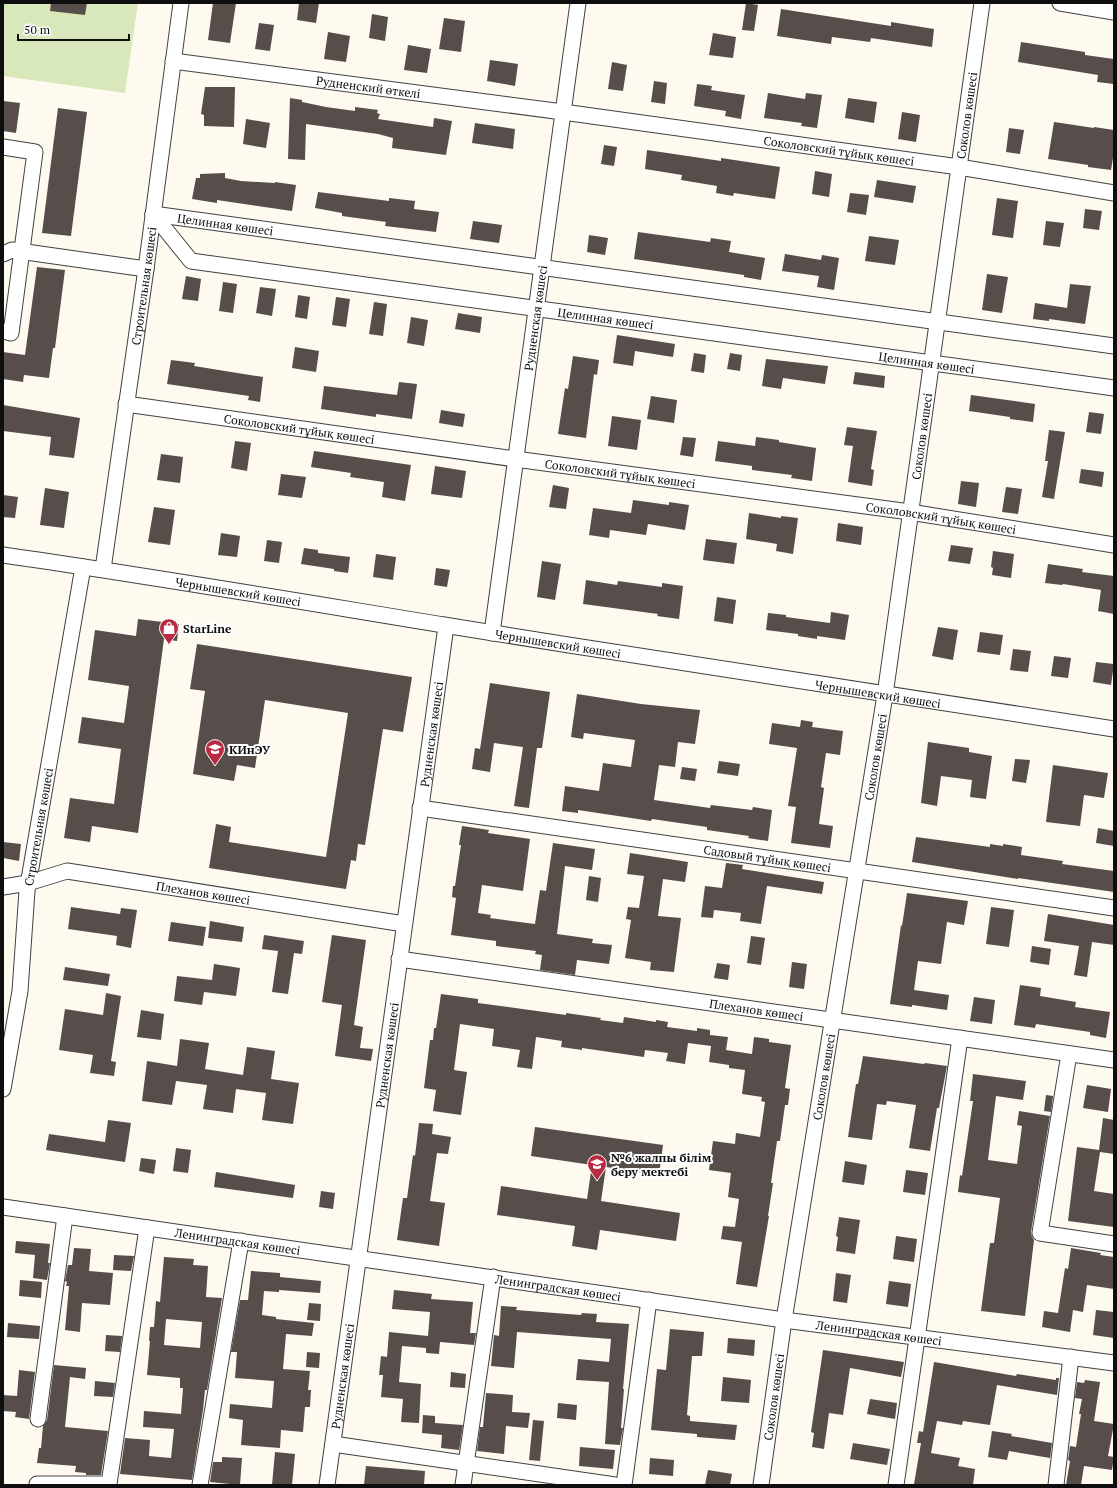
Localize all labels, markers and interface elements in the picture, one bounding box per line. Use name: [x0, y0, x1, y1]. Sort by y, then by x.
scale bar: [18, 16, 129, 42]
text: 50 m: [24, 22, 51, 37]
street label: Соколов көшесі: [953, 71, 980, 160]
street label: Рудненский өткелі: [315, 72, 422, 101]
street label: Соколовский тұйық көшесі: [763, 132, 916, 168]
street label: Целинная көшесі: [176, 210, 275, 238]
street label: Строительная көшесі: [128, 225, 159, 346]
street label: Рудненская көшесі: [520, 264, 550, 372]
street label: Целинная көшесі: [557, 304, 655, 332]
street label: Целинная көшесі: [878, 348, 976, 376]
street label: Соколов көшесі: [908, 391, 935, 481]
street label: Соколовский тұйық көшесі: [223, 410, 376, 447]
street label: Соколовский тұйық көшесі: [544, 456, 697, 491]
street label: Соколовский тұйық көшесі: [865, 499, 1018, 537]
street label: Чернышевский көшесі: [174, 574, 303, 609]
shop icon: StarLine: [158, 617, 180, 645]
place label: StarLine: [183, 621, 232, 636]
street label: Чернышевский көшесі: [494, 626, 622, 661]
street label: Чернышевский көшесі: [814, 676, 942, 711]
street label: Рудненская көшесі: [416, 680, 446, 788]
street label: Соколов көшесі: [861, 712, 889, 801]
school or university icon: КИнЭУ: [204, 738, 226, 766]
place label: КИнЭУ: [229, 742, 271, 757]
street label: Строительная көшесі: [21, 766, 56, 887]
street label: Садовый тұйық көшесі: [703, 841, 833, 875]
street label: Плеханов көшесі: [155, 878, 252, 907]
street label: Плеханов көшесі: [708, 995, 805, 1024]
street label: Рудненская көшесі: [372, 1001, 401, 1109]
street label: Соколов көшесі: [809, 1032, 838, 1121]
place label: №6 жалпы білім беру мектебі: [611, 1150, 712, 1179]
school or university icon: №6 жалпы білім беру мектебі: [586, 1153, 608, 1181]
street label: Ленинградская көшесі: [173, 1224, 302, 1257]
street label: Ленинградская көшесі: [493, 1271, 622, 1304]
street label: Ленинградская көшесі: [814, 1317, 943, 1348]
street label: Рудненская көшесі: [327, 1322, 357, 1430]
street label: Соколов көшесі: [760, 1352, 787, 1441]

